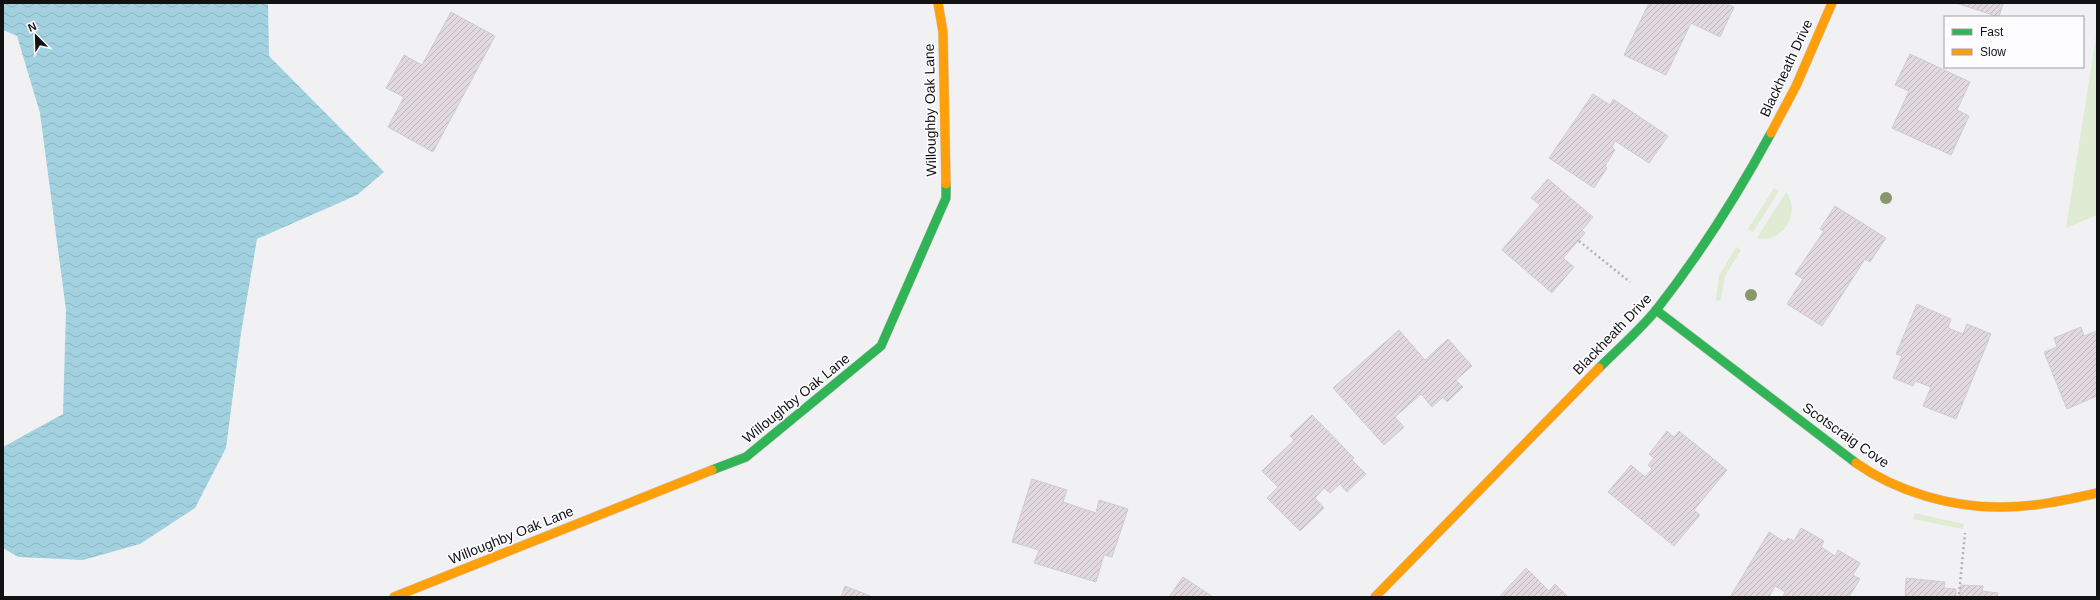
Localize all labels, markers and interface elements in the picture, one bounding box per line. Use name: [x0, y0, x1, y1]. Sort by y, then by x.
north arrow: [16, 16, 56, 56]
street label: Blackheath Drive: [1756, 16, 1816, 119]
legend: [1944, 16, 2084, 68]
text: N: [26, 20, 38, 34]
text: Fast: [1980, 25, 2004, 39]
street label: Willoughby Oak Lane: [921, 43, 939, 177]
text: Slow: [1980, 45, 2006, 59]
street label: Blackheath Drive: [1569, 290, 1655, 378]
street label: Willoughby Oak Lane: [739, 350, 853, 446]
street label: Scotscraig Cove: [1800, 399, 1893, 471]
street label: Willoughby Oak Lane: [446, 503, 576, 567]

